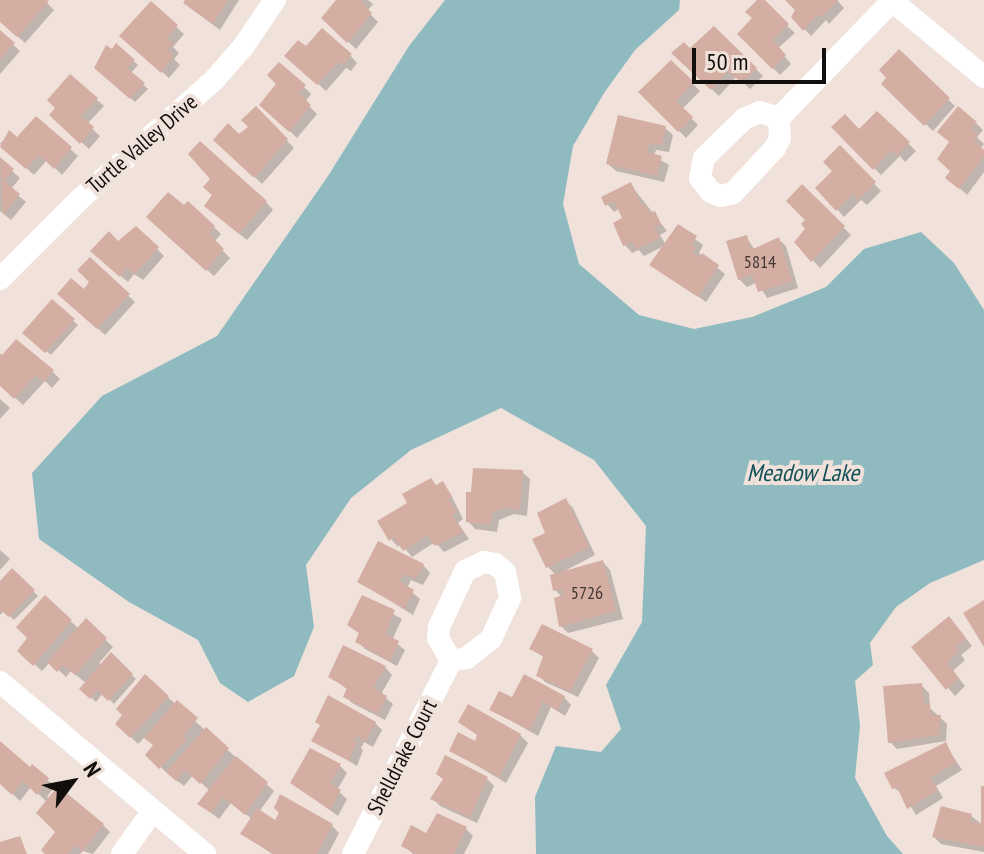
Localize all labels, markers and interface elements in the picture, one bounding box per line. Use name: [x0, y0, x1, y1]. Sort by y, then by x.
scale bar: [696, 32, 830, 82]
text: 50 m: [706, 46, 748, 77]
street label: Turtle Valley Drive: [81, 88, 203, 200]
house number: 5814: [744, 251, 776, 273]
water label: Meadow Lake: [747, 459, 859, 487]
house number: 5726: [571, 582, 603, 604]
street label: Shelldrake Court: [362, 695, 442, 819]
north arrow: [32, 742, 112, 822]
text: N: [77, 757, 107, 782]

